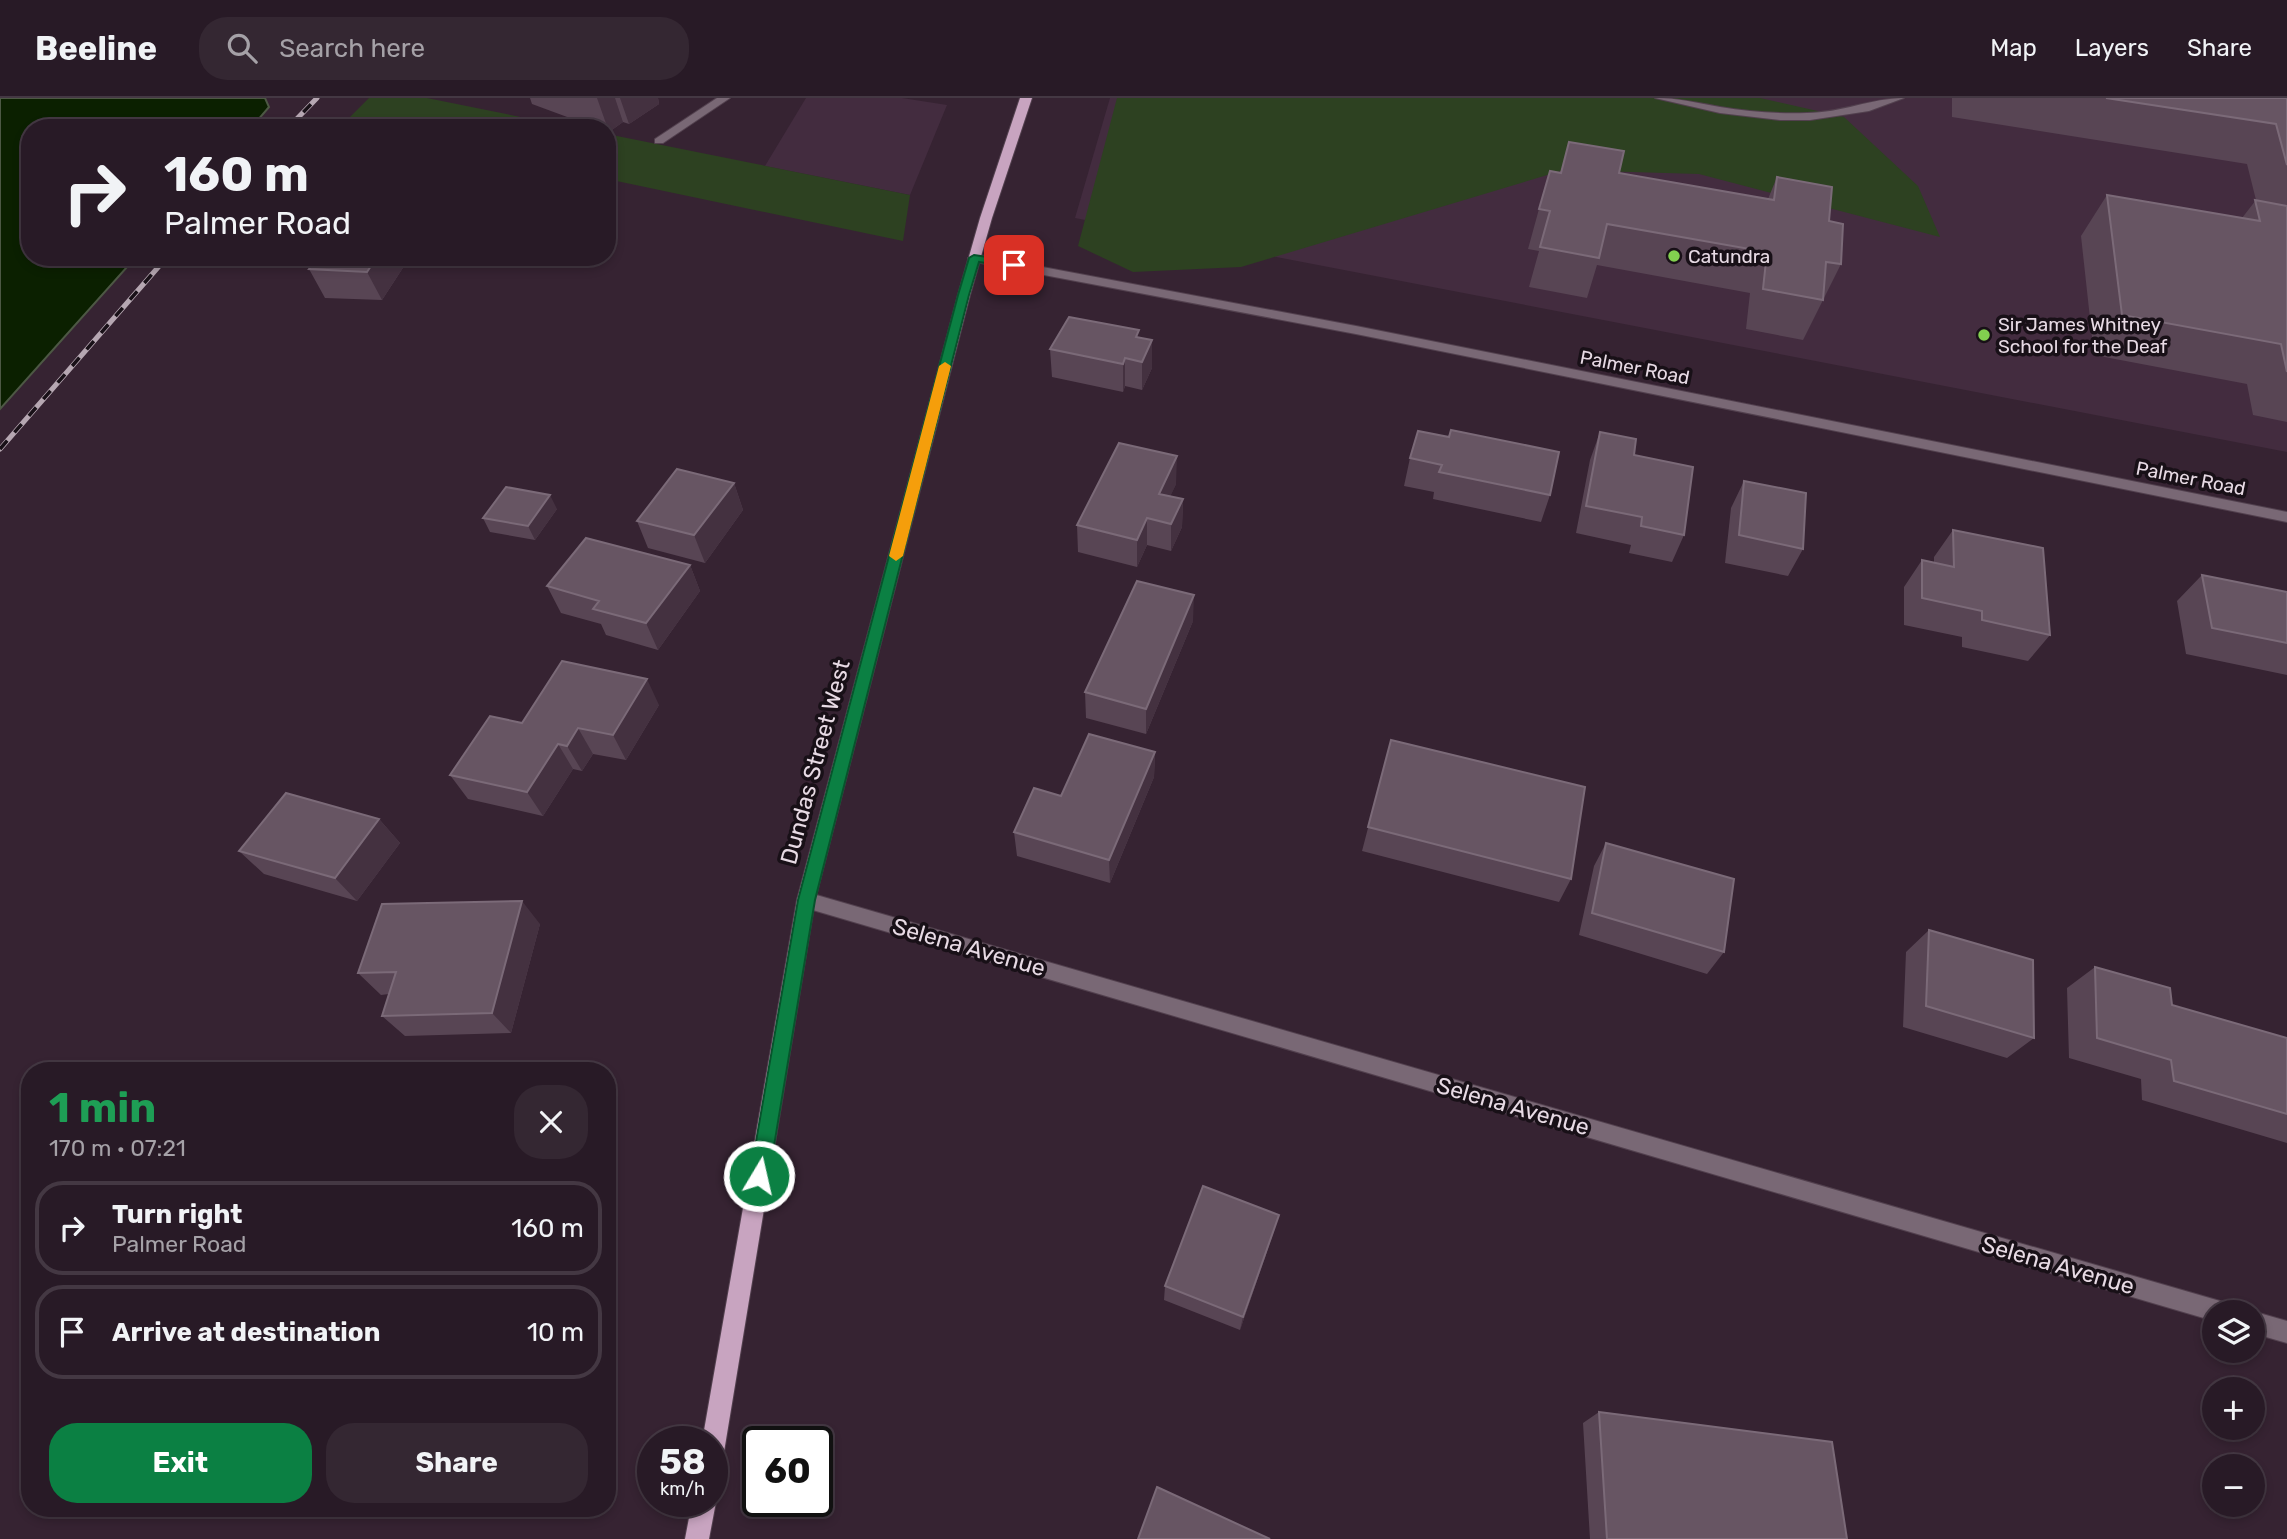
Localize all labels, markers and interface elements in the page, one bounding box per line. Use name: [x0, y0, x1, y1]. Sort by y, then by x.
search box: [199, 17, 689, 80]
text: Beeline: [35, 29, 157, 68]
icon: search: [223, 29, 261, 67]
text: Search here: [279, 33, 425, 64]
text: Map: [1990, 34, 2037, 62]
text: Layers: [2075, 34, 2149, 62]
text: Share: [2187, 34, 2252, 62]
text: 160 m: [164, 145, 309, 203]
icon: right: [49, 147, 140, 238]
text: Palmer Road: [164, 204, 351, 242]
pin: [984, 235, 1044, 295]
place label: Catundra: [1688, 245, 1770, 268]
icon: arrive: [995, 246, 1033, 284]
marker: Catundra: [1666, 248, 1682, 264]
place label: Sir James Whitney School for the Deaf: [1998, 313, 2168, 358]
marker: Sir James Whitney School for the Deaf: [1976, 327, 1992, 343]
street label: Palmer Road: [1578, 346, 1692, 389]
street label: Palmer Road: [2134, 457, 2248, 500]
street label: Dundas Street West: [774, 657, 856, 867]
street label: Selena Avenue: [889, 912, 1049, 982]
street label: Selena Avenue: [1433, 1071, 1593, 1141]
text: 1 min: [49, 1083, 156, 1133]
button: close: [514, 1085, 588, 1159]
text: 170 m · 07:21: [49, 1134, 186, 1162]
position arrow: [722, 1139, 796, 1213]
text: Turn right: [112, 1199, 242, 1230]
icon: right: [53, 1209, 91, 1247]
text: 160 m: [511, 1213, 584, 1244]
text: Palmer Road: [112, 1230, 247, 1258]
street label: Selena Avenue: [1978, 1230, 2138, 1300]
map controls: [2202, 1300, 2265, 1517]
button: layers: [2202, 1300, 2265, 1363]
icon: arrive: [53, 1313, 91, 1351]
text: Arrive at destination: [112, 1317, 380, 1348]
text: 10 m: [527, 1317, 584, 1348]
button: +: [2202, 1377, 2265, 1440]
button: Exit: [49, 1423, 312, 1503]
button: Share: [326, 1423, 588, 1503]
speed limit sign: 60: [742, 1426, 833, 1517]
text: 58: [659, 1441, 706, 1483]
button: −: [2202, 1454, 2265, 1517]
text: km/h: [660, 1478, 705, 1500]

